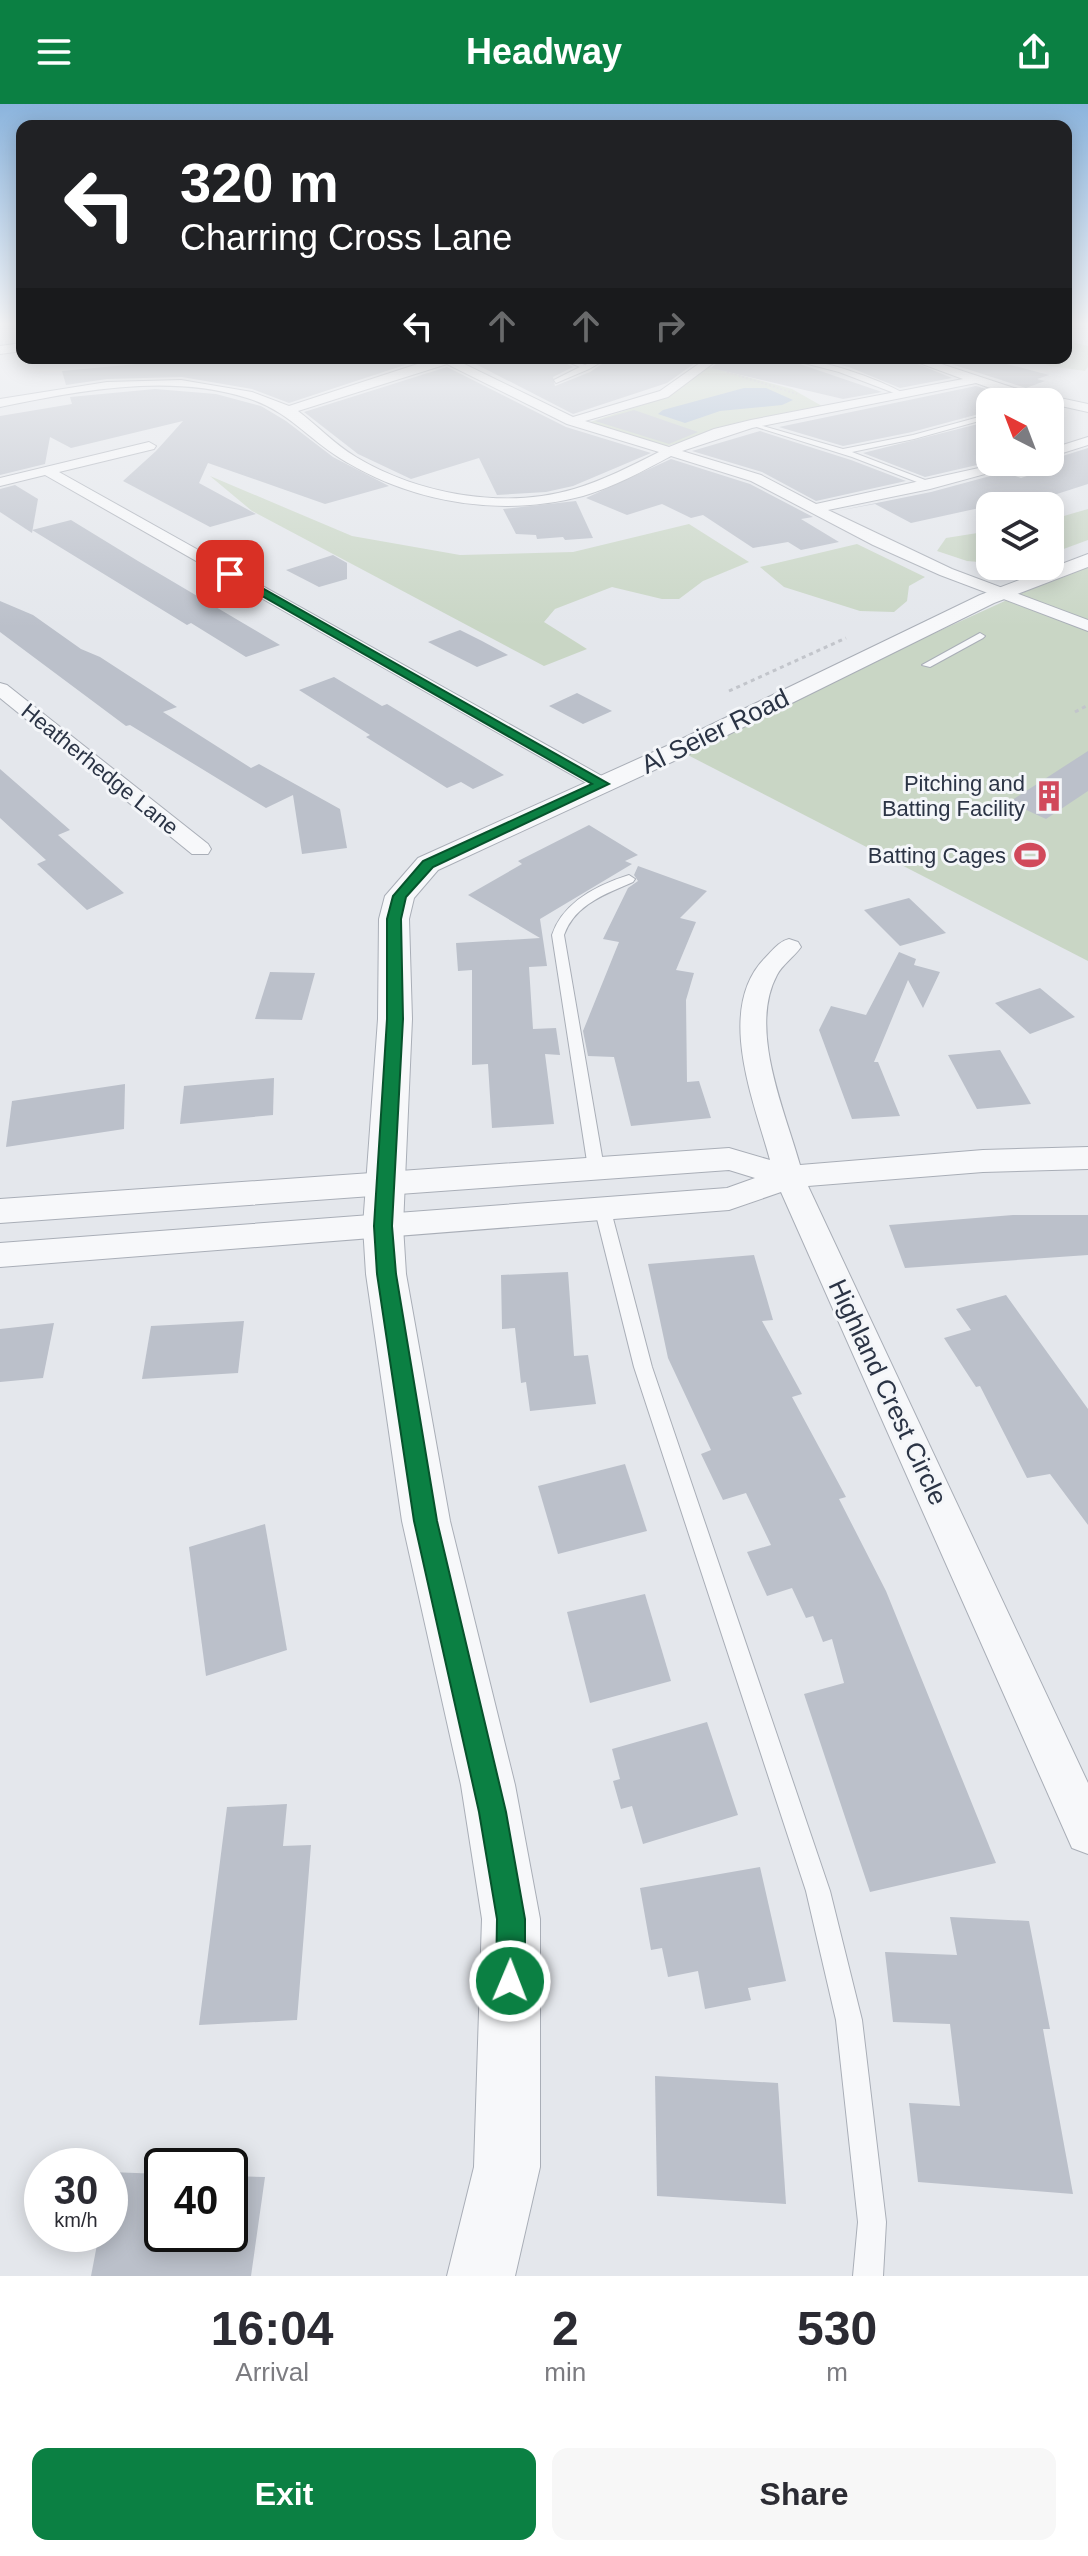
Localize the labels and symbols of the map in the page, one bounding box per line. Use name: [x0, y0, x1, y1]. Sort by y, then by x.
north arrow: [976, 388, 1064, 476]
pin: [196, 540, 264, 608]
street label: Al Seier Road: [636, 682, 794, 780]
street label: Heatherhedge Lane: [17, 698, 183, 840]
place label: Pitching and Batting Facility: [882, 771, 1025, 821]
building icon: Pitching and Batting Facility: [1032, 779, 1066, 813]
sports icon: Batting Cages: [1013, 838, 1047, 872]
place label: Batting Cages: [868, 843, 1006, 868]
street label: Highland Crest Circle: [822, 1274, 954, 1510]
position arrow: [468, 1939, 552, 2023]
speed limit sign: 40: [144, 2148, 248, 2252]

